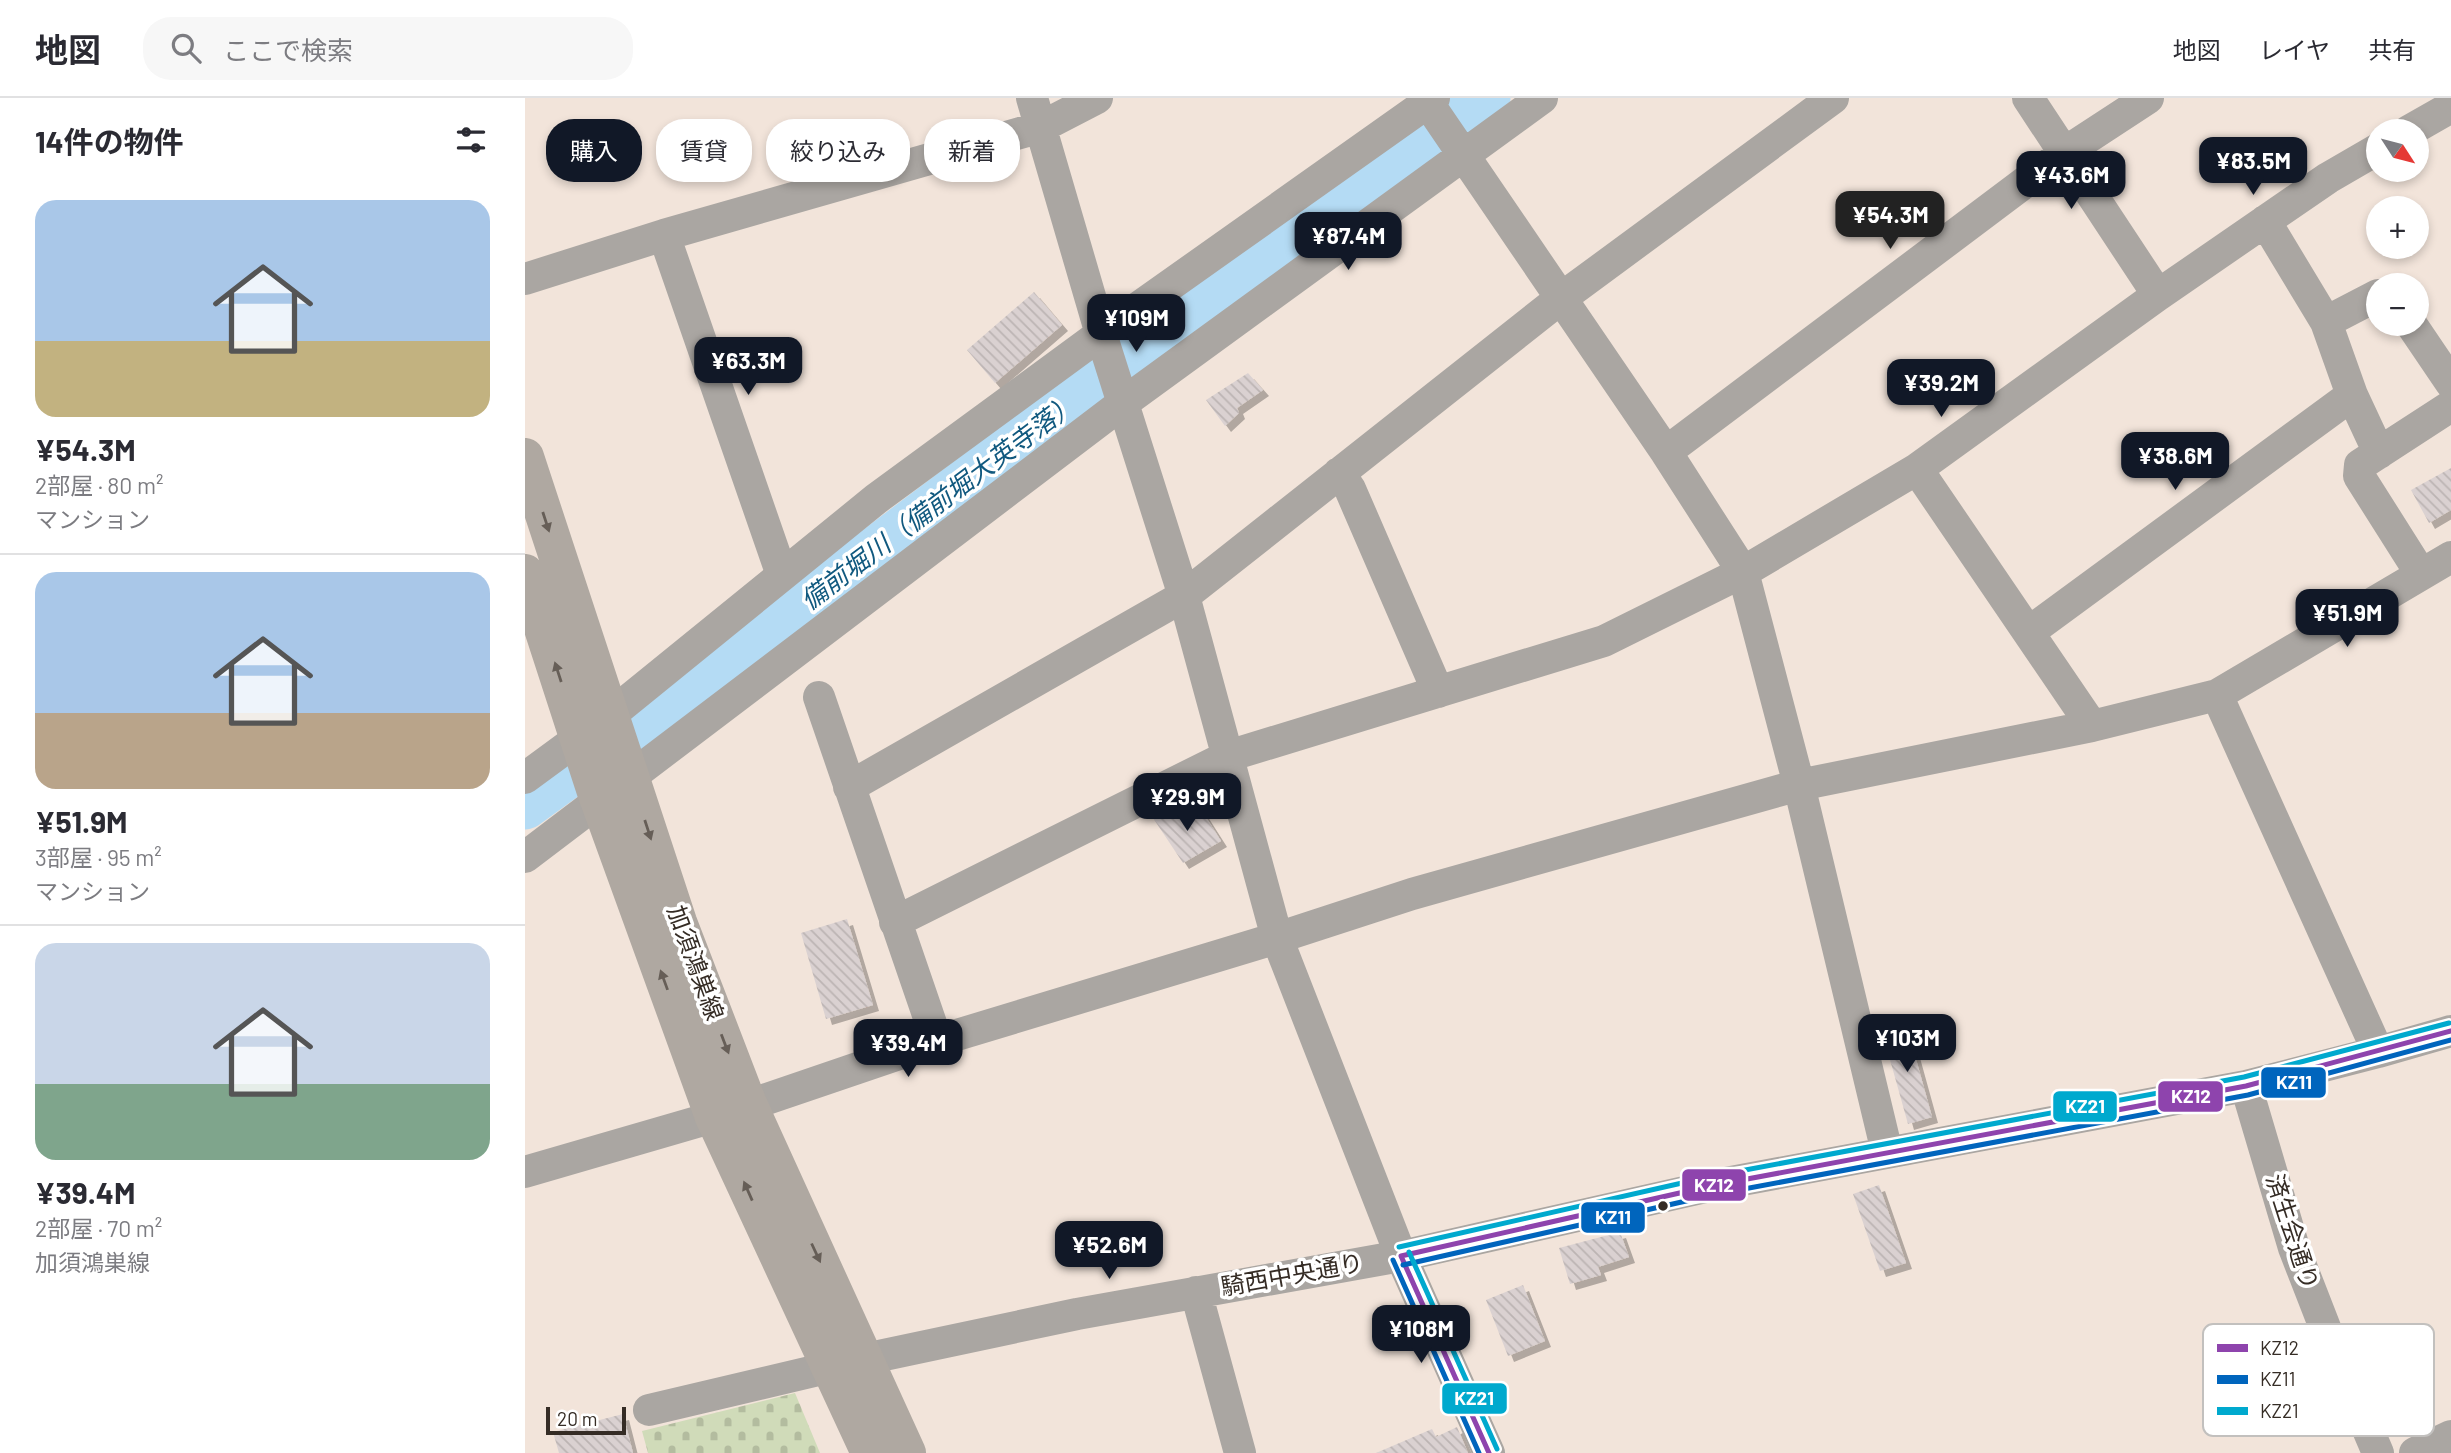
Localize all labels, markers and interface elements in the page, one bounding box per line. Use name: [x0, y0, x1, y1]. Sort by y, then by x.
search box: [143, 17, 633, 80]
text: 地図: [35, 29, 101, 69]
icon: search: [167, 29, 205, 67]
text: ここで検索: [223, 34, 353, 65]
text: 地図: [2173, 35, 2221, 64]
text: レイヤ: [2259, 35, 2330, 64]
text: 共有: [2368, 35, 2416, 64]
chip: 購入: [546, 119, 642, 182]
chip: 賃貸: [656, 119, 752, 182]
chip: 絞り込み: [766, 119, 910, 182]
chip: 新着: [924, 119, 1020, 182]
north arrow: [2366, 119, 2429, 182]
map controls: [2366, 119, 2429, 336]
icon: filters: [452, 121, 490, 159]
text: 14件の物件: [35, 123, 184, 159]
pin: ¥83.5M: [2196, 138, 2310, 197]
text: ¥83.5M: [2215, 146, 2291, 174]
pin: ¥43.6M: [2014, 152, 2128, 211]
text: ¥43.6M: [2032, 160, 2110, 188]
pin: ¥54.3M: [1833, 192, 1947, 251]
button: +: [2366, 196, 2429, 259]
text: ¥54.3M: [1851, 200, 1929, 228]
pin: ¥87.4M: [1291, 212, 1405, 272]
text: ¥87.4M: [1311, 221, 1385, 249]
icon: home: [200, 246, 326, 372]
button: −: [2366, 273, 2429, 336]
pin: ¥109M: [1087, 294, 1185, 354]
text: ¥109M: [1103, 303, 1169, 331]
pin: ¥63.3M: [691, 338, 805, 397]
text: ¥63.3M: [710, 346, 786, 374]
pin: ¥39.2M: [1884, 360, 1998, 419]
text: ¥39.2M: [1903, 368, 1979, 396]
water label: 備前堀川（備前堀大英寺落）: [794, 387, 1082, 615]
text: ¥54.3M: [35, 431, 136, 467]
pin: ¥38.6M: [2118, 432, 2232, 492]
text: ¥38.6M: [2137, 441, 2213, 469]
text: 2部屋 · 80 m²: [35, 471, 163, 499]
text: マンション: [35, 505, 150, 533]
one-way arrow: [541, 512, 552, 533]
pin: ¥51.9M: [2290, 589, 2404, 649]
text: ¥51.9M: [2312, 598, 2382, 626]
icon: home: [200, 618, 326, 744]
one-way arrow: [552, 661, 563, 682]
pin: ¥29.9M: [1130, 774, 1244, 833]
text: ¥29.9M: [1149, 782, 1225, 810]
text: ¥51.9M: [35, 803, 128, 839]
one-way arrow: [643, 820, 654, 841]
text: 3部屋 · 95 m²: [35, 843, 162, 871]
text: マンション: [35, 877, 150, 905]
street label: 加須鴻巣線: [662, 901, 731, 1024]
one-way arrow: [658, 969, 669, 990]
icon: home: [200, 989, 326, 1115]
pin: ¥103M: [1858, 1014, 1956, 1074]
pin: ¥39.4M: [851, 1020, 965, 1079]
text: ¥103M: [1874, 1023, 1940, 1051]
text: ¥39.4M: [870, 1028, 946, 1056]
one-way arrow: [720, 1034, 731, 1055]
line badge: KZ11: [2260, 1066, 2327, 1099]
text: KZ11: [2276, 1070, 2312, 1093]
line badge: KZ12: [2157, 1080, 2224, 1113]
text: KZ12: [2171, 1084, 2211, 1107]
line badge: KZ21: [2052, 1090, 2118, 1123]
text: KZ21: [2065, 1094, 2105, 1117]
line badge: KZ12: [1681, 1168, 1747, 1202]
street label: 済生会通り: [2261, 1170, 2326, 1293]
text: KZ12: [1694, 1173, 1734, 1196]
text: ¥39.4M: [35, 1174, 135, 1210]
one-way arrow: [742, 1181, 754, 1201]
unlabelled marker: [1656, 1199, 1670, 1213]
line badge: KZ11: [1580, 1201, 1646, 1234]
text: KZ11: [1595, 1205, 1631, 1228]
text: 2部屋 · 70 m²: [35, 1214, 162, 1242]
pin: ¥52.6M: [1052, 1222, 1166, 1281]
text: ¥52.6M: [1071, 1230, 1147, 1258]
one-way arrow: [810, 1243, 822, 1263]
street label: 騎西中央通り: [1218, 1247, 1365, 1300]
text: 加須鴻巣線: [35, 1248, 150, 1276]
pin: ¥108M: [1372, 1306, 1470, 1365]
text: ¥108M: [1388, 1314, 1454, 1342]
legend: [2203, 1324, 2434, 1436]
text: KZ12: [2260, 1336, 2299, 1359]
text: KZ11: [2260, 1367, 2295, 1390]
line badge: KZ21: [1441, 1382, 1508, 1415]
text: KZ21: [1454, 1386, 1494, 1409]
text: KZ21: [2260, 1399, 2299, 1422]
scale bar: [546, 1404, 627, 1436]
text: 20 m: [557, 1407, 597, 1430]

